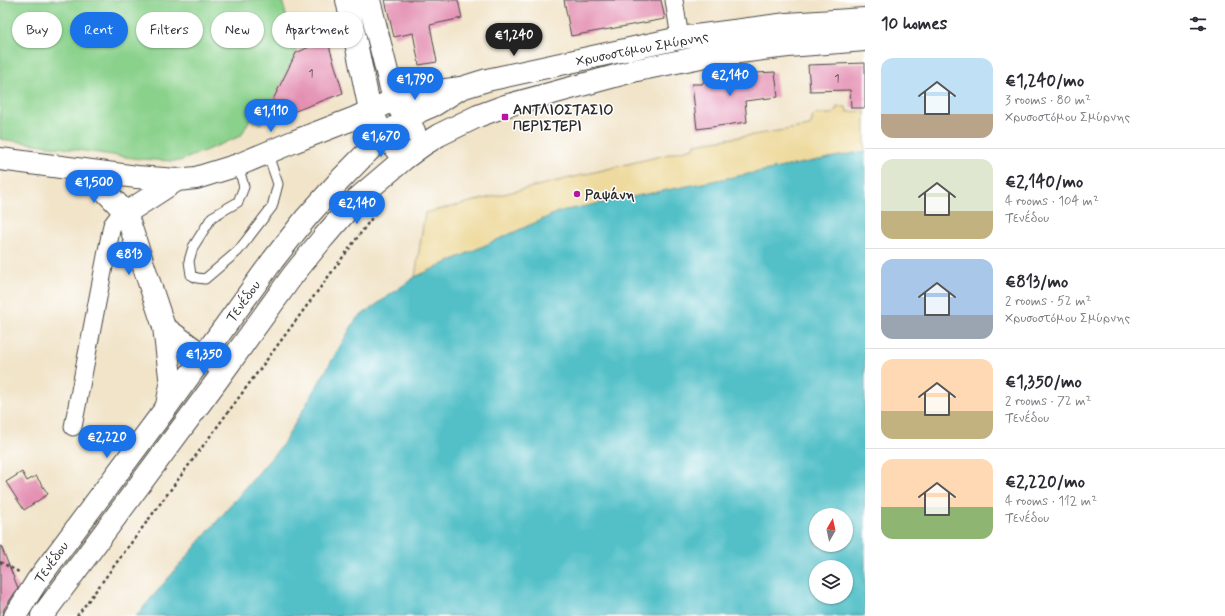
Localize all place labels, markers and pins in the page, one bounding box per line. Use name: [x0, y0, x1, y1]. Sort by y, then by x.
pin: €1,240: [481, 23, 547, 57]
pin: €2,140: [697, 63, 763, 97]
pin: €1,790: [382, 67, 448, 101]
pin: €1,110: [238, 99, 304, 133]
place label: ΑΝΤΛΙΟΣΤΑΣΙΟ ΠΕΡΙΣΤΕΡΙ: [513, 101, 613, 135]
marker: ΑΝΤΛΙΟΣΤΑΣΙΟ ΠΕΡΙΣΤΕΡΙ: [500, 112, 510, 122]
pin: €1,670: [348, 124, 414, 158]
pin: €1,500: [61, 170, 127, 204]
place label: Ραψάνη: [585, 186, 635, 204]
marker: Ραψάνη: [572, 189, 582, 199]
pin: €2,140: [324, 191, 390, 225]
pin: €813: [105, 242, 153, 276]
pin: €1,350: [171, 342, 237, 376]
pin: €2,220: [74, 425, 140, 459]

